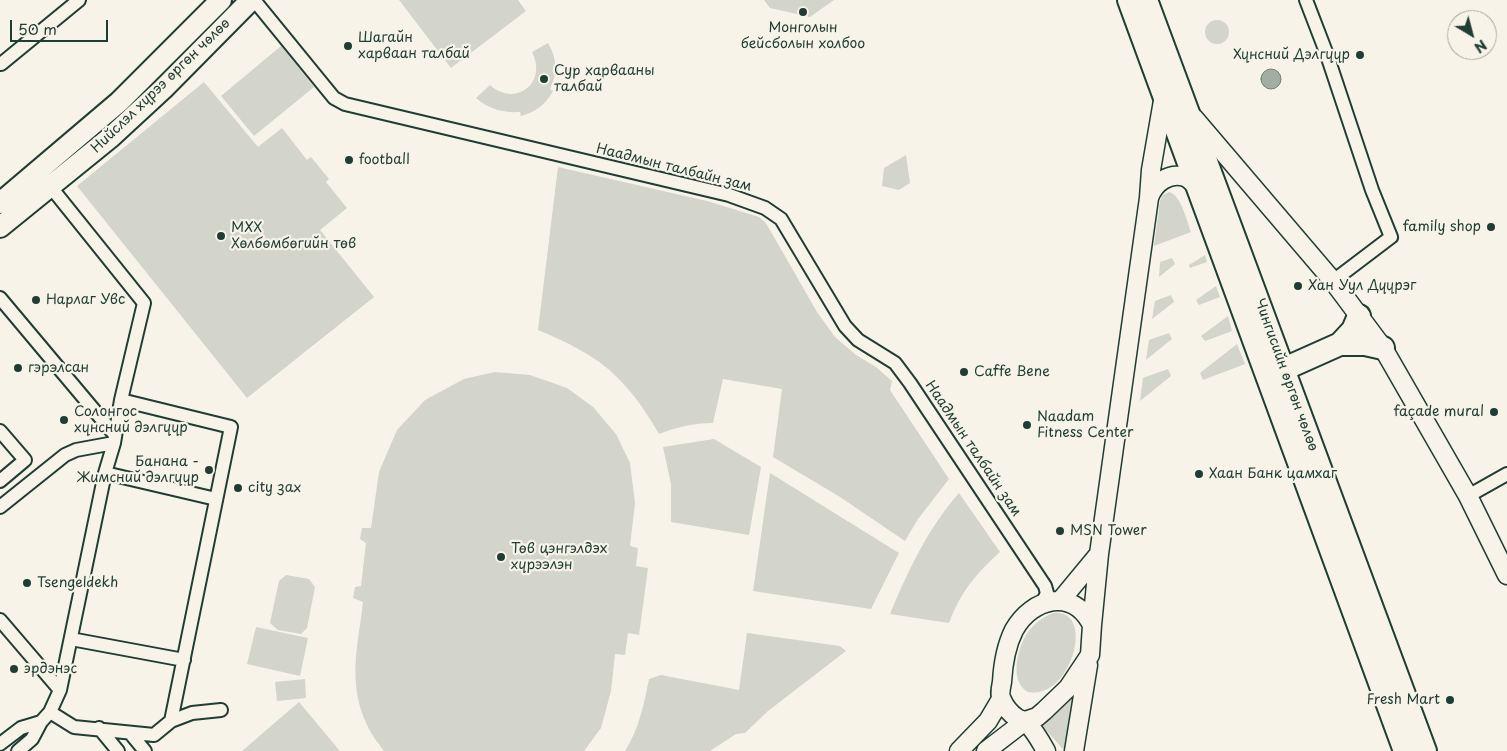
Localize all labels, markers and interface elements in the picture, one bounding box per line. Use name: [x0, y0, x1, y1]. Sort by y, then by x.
marker: Монголын бейсболын холбоо: [797, 6, 809, 18]
scale bar: [12, 10, 110, 42]
north arrow: [1447, 10, 1497, 60]
street label: Нийслэл хүрээ өргөн чөлөө: [88, 15, 234, 157]
text: 50 m: [18, 17, 57, 40]
place label: Монголын бейсболын холбоо: [741, 20, 865, 52]
place label: Шагайн харваан талбай: [358, 30, 470, 62]
text: N: [1470, 35, 1491, 58]
marker: Шагайн харваан талбай: [342, 40, 354, 52]
place label: Хүнсний Дэлгүүр: [1233, 47, 1350, 63]
marker: Хүнсний Дэлгүүр: [1354, 49, 1366, 61]
place label: Сур харвааны талбай: [554, 63, 655, 95]
marker: Сур харвааны талбай: [538, 73, 550, 85]
street label: Наадмын талбайн зам: [594, 141, 754, 195]
place label: football: [359, 152, 410, 168]
marker: football: [343, 154, 355, 166]
place label: family shop: [1403, 219, 1481, 235]
place label: МХХ Хөлбөмбөгийн төв: [231, 220, 356, 252]
marker: family shop: [1485, 221, 1497, 233]
marker: МХХ Хөлбөмбөгийн төв: [215, 230, 227, 242]
place label: Хан Уул Дүүрэг: [1308, 278, 1416, 294]
marker: Хан Уул Дүүрэг: [1292, 280, 1304, 292]
place label: Нарлаг Увс: [46, 292, 125, 308]
marker: Нарлаг Увс: [30, 294, 42, 306]
street label: Чингисийн өргөн чөлөө: [1251, 296, 1321, 454]
place label: гэрэлсан: [28, 360, 89, 376]
marker: гэрэлсан: [12, 362, 24, 374]
place label: Caffe Bene: [974, 364, 1050, 380]
marker: Caffe Bene: [958, 366, 970, 378]
street label: Наадмын талбайн зам: [921, 378, 1025, 520]
place label: Солонгос хүнсний дэлгүүр: [74, 404, 188, 437]
place label: façade mural: [1394, 404, 1484, 420]
marker: façade mural: [1488, 406, 1500, 418]
place label: Naadam Fitness Center: [1037, 409, 1133, 442]
marker: Солонгос хүнсний дэлгүүр: [58, 414, 70, 426]
marker: Naadam Fitness Center: [1021, 419, 1033, 431]
place label: Банана - Жимсний дэлгүүр: [76, 454, 199, 487]
marker: Банана - Жимсний дэлгүүр: [203, 464, 215, 476]
place label: Хаан Банк цамхаг: [1209, 466, 1337, 482]
marker: Хаан Банк цамхаг: [1193, 468, 1205, 480]
place label: city зах: [248, 480, 301, 496]
marker: city зах: [232, 482, 244, 494]
place label: MSN Tower: [1070, 523, 1147, 539]
marker: MSN Tower: [1054, 525, 1066, 537]
place label: Төв цэнгэлдэх хүрээлэн: [511, 541, 607, 574]
marker: Төв цэнгэлдэх хүрээлэн: [495, 551, 507, 563]
place label: Tsengeldekh: [37, 575, 118, 591]
marker: Tsengeldekh: [21, 577, 33, 589]
place label: эрдэнэс: [24, 661, 77, 677]
marker: эрдэнэс: [8, 663, 20, 675]
place label: Fresh Mart: [1366, 692, 1440, 708]
marker: Fresh Mart: [1444, 694, 1456, 706]

